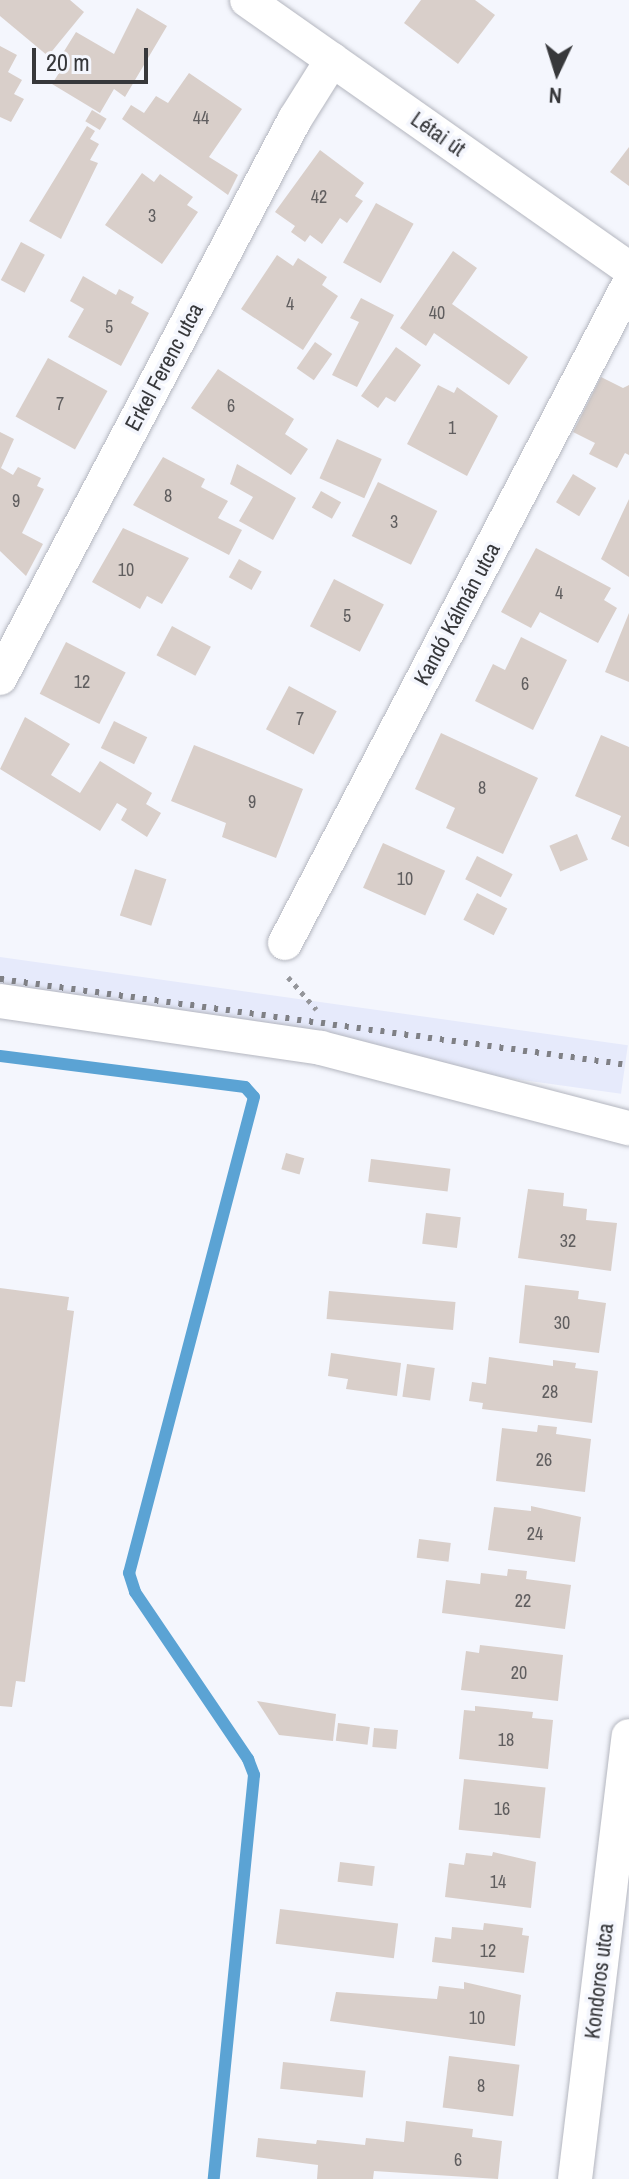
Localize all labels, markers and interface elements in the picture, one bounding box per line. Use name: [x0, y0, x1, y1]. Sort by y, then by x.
scale bar: [36, 32, 152, 82]
north arrow: [517, 32, 597, 112]
text: 20 m: [46, 46, 90, 78]
text: N: [548, 81, 563, 111]
street label: Létai út: [406, 106, 470, 162]
house number: 44: [193, 107, 209, 129]
house number: 42: [311, 186, 327, 208]
house number: 3: [148, 205, 156, 227]
house number: 4: [286, 293, 294, 315]
street label: Erkel Ferenc utca: [119, 299, 209, 435]
house number: 40: [429, 302, 445, 324]
house number: 5: [105, 316, 113, 338]
house number: 7: [56, 393, 64, 415]
house number: 6: [227, 395, 235, 417]
house number: 1: [448, 417, 456, 439]
house number: 8: [164, 485, 172, 507]
house number: 9: [12, 490, 20, 512]
house number: 3: [390, 511, 398, 533]
street label: Kandó Kálmán utca: [408, 538, 506, 690]
house number: 10: [118, 559, 134, 581]
house number: 4: [555, 582, 563, 604]
house number: 5: [343, 605, 351, 627]
house number: 12: [74, 671, 90, 693]
house number: 6: [521, 673, 529, 695]
house number: 7: [296, 708, 304, 730]
house number: 8: [478, 777, 486, 799]
house number: 9: [248, 791, 256, 813]
house number: 10: [397, 868, 413, 890]
house number: 32: [560, 1230, 576, 1252]
house number: 30: [554, 1312, 570, 1334]
house number: 28: [542, 1381, 558, 1403]
house number: 26: [536, 1449, 552, 1471]
house number: 24: [527, 1523, 543, 1545]
house number: 22: [515, 1590, 531, 1612]
house number: 20: [511, 1662, 527, 1684]
house number: 18: [498, 1729, 514, 1751]
house number: 16: [494, 1798, 510, 1820]
house number: 14: [490, 1871, 506, 1893]
street label: Kondoros utca: [579, 1922, 619, 2040]
house number: 12: [480, 1940, 496, 1962]
house number: 10: [469, 2007, 485, 2029]
house number: 8: [477, 2075, 485, 2097]
house number: 6: [454, 2149, 462, 2171]

